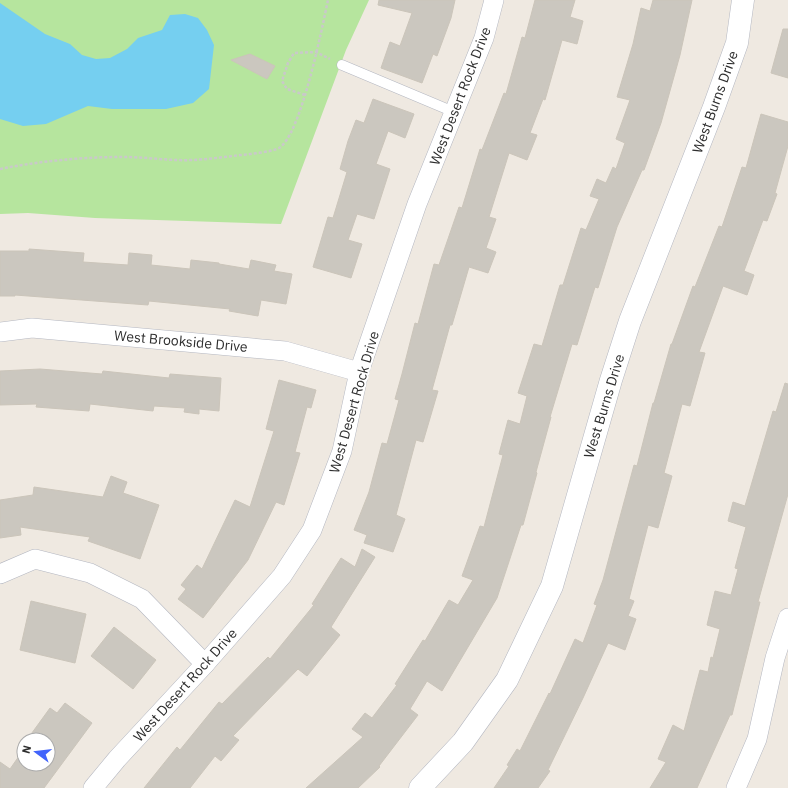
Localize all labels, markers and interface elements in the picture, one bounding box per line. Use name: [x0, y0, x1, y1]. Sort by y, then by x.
street label: West Desert Rock Drive: [425, 24, 495, 168]
street label: West Burns Drive: [688, 48, 742, 156]
street label: West Brookside Drive: [114, 326, 249, 356]
street label: West Desert Rock Drive: [325, 329, 383, 475]
street label: West Burns Drive: [580, 352, 628, 460]
street label: West Desert Rock Drive: [129, 624, 241, 746]
north arrow: [16, 732, 56, 772]
text: N: [19, 744, 34, 755]

